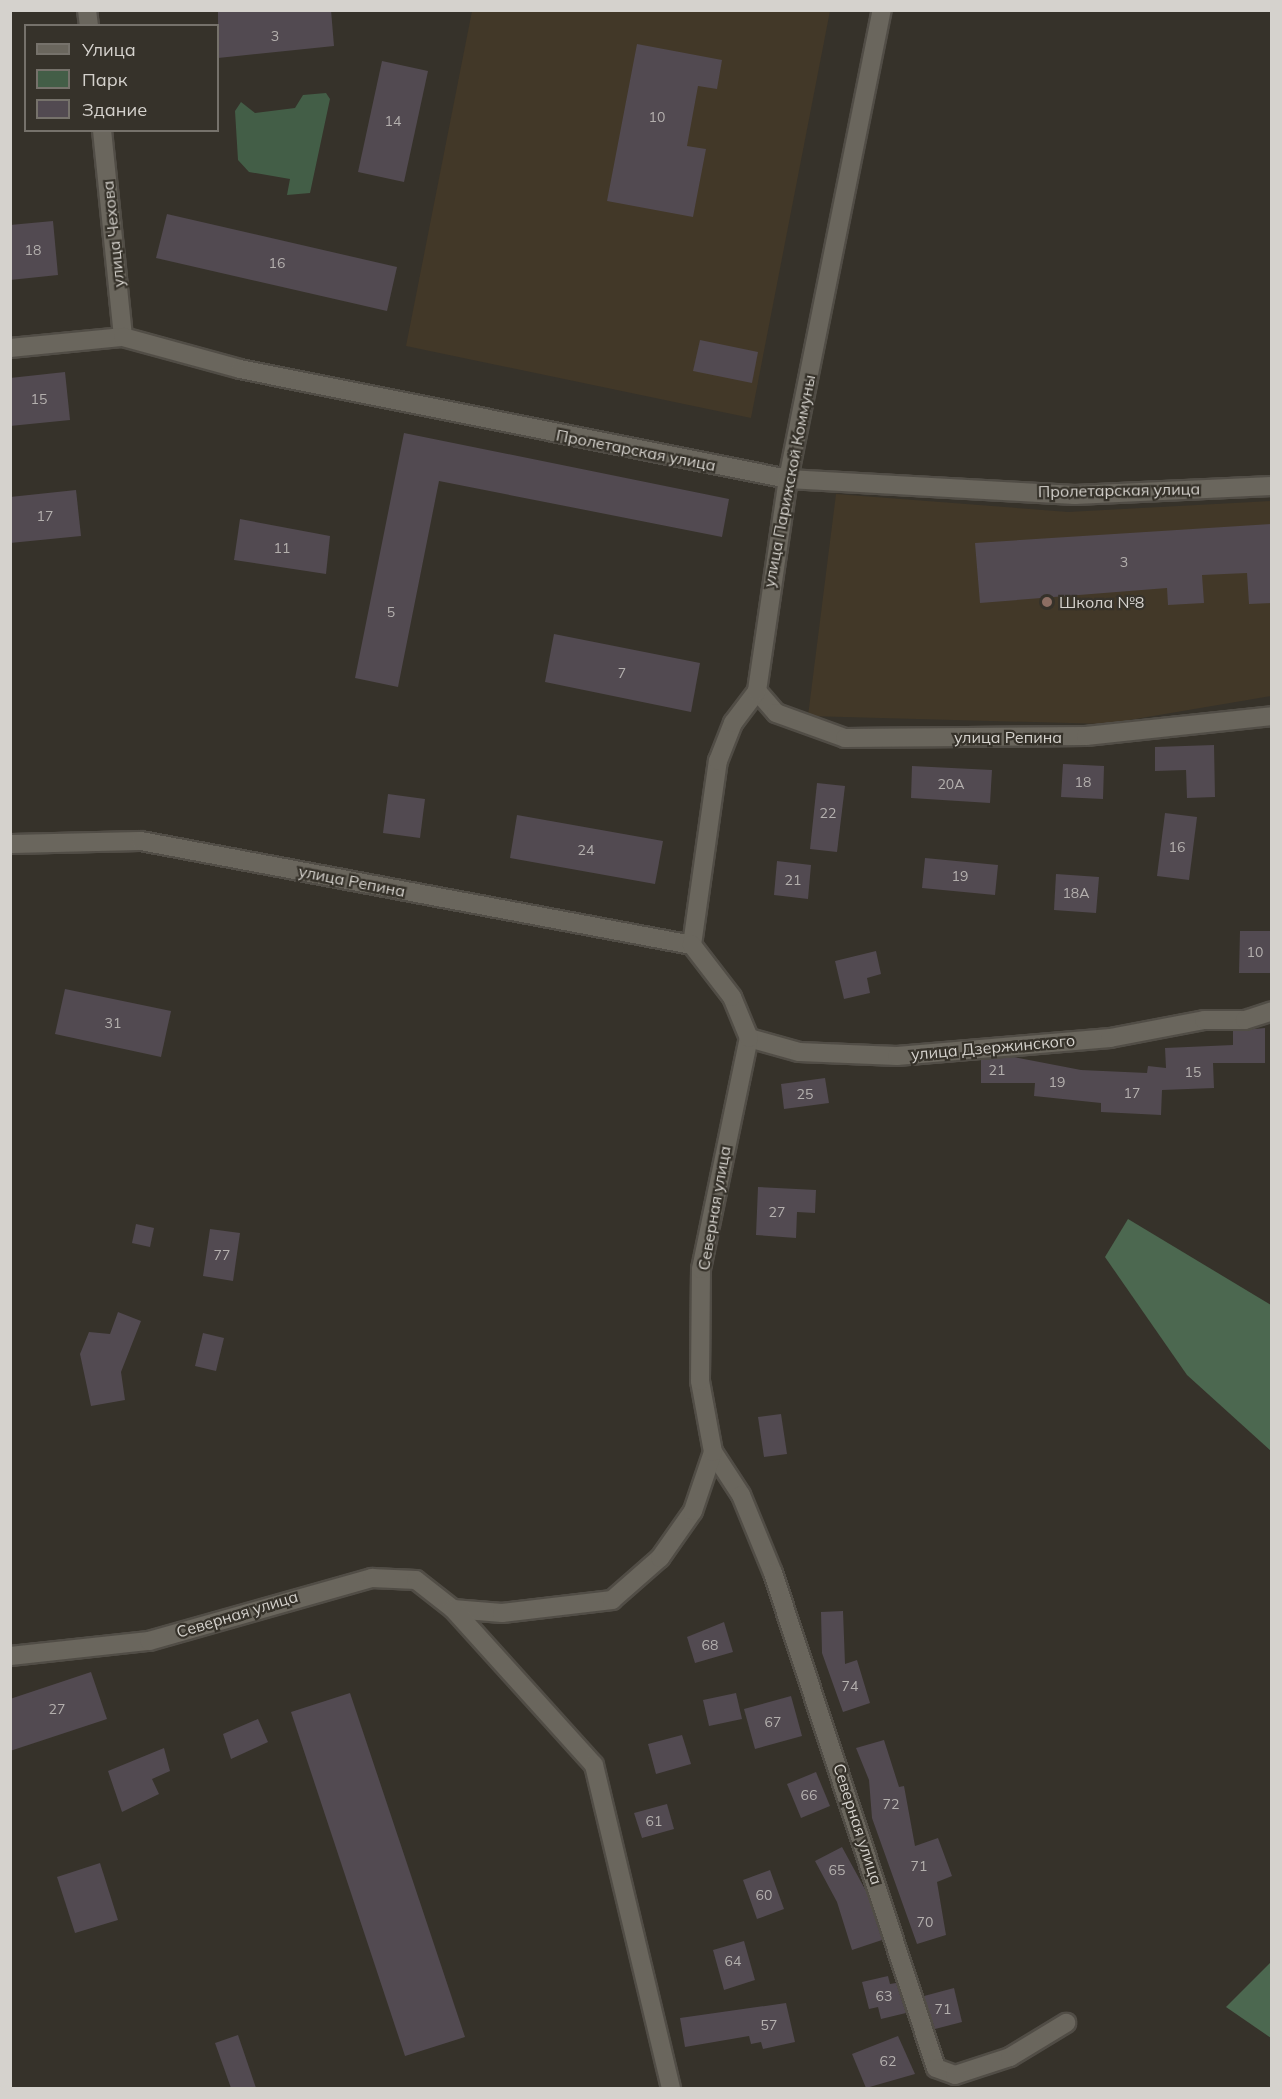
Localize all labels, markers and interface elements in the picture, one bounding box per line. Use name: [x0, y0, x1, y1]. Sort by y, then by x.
legend: [24, 24, 219, 132]
house number: 3: [271, 28, 279, 44]
text: Улица: [82, 38, 136, 61]
text: Парк: [82, 68, 127, 91]
text: Здание: [82, 98, 147, 121]
house number: 10: [649, 109, 665, 125]
house number: 14: [385, 113, 401, 129]
street label: улица Чехова: [98, 180, 128, 288]
house number: 18: [25, 242, 41, 258]
house number: 16: [269, 255, 285, 271]
street label: улица Парижской Коммуны: [759, 373, 819, 589]
house number: 15: [31, 391, 47, 407]
street label: Пролетарская улица: [555, 425, 717, 475]
street label: Пролетарская улица: [1038, 479, 1200, 501]
house number: 17: [37, 508, 53, 524]
house number: 11: [274, 540, 290, 556]
house number: 3: [1120, 554, 1128, 570]
place label: Школа №8: [1059, 592, 1144, 612]
marker: Школа №8: [1040, 595, 1054, 609]
house number: 5: [387, 604, 395, 620]
house number: 7: [618, 665, 626, 681]
street label: улица Репина: [954, 727, 1062, 747]
house number: 18: [1075, 774, 1091, 790]
house number: 20А: [937, 776, 965, 792]
house number: 22: [820, 805, 836, 821]
house number: 16: [1169, 839, 1185, 855]
house number: 24: [578, 842, 594, 858]
street label: улица Репина: [297, 861, 407, 901]
house number: 19: [952, 868, 968, 884]
house number: 21: [785, 872, 801, 888]
house number: 18А: [1062, 885, 1090, 901]
house number: 10: [1247, 944, 1263, 960]
house number: 31: [105, 1015, 121, 1031]
street label: улица Дзержинского: [910, 1030, 1076, 1064]
house number: 21: [989, 1062, 1005, 1078]
house number: 15: [1185, 1064, 1201, 1080]
house number: 19: [1049, 1074, 1065, 1090]
house number: 17: [1124, 1085, 1140, 1101]
house number: 25: [797, 1086, 813, 1102]
street label: Северная улица: [694, 1144, 734, 1272]
house number: 27: [769, 1204, 785, 1220]
house number: 77: [214, 1247, 230, 1263]
street label: Северная улица: [174, 1586, 300, 1642]
house number: 68: [702, 1637, 718, 1653]
house number: 74: [842, 1678, 858, 1694]
house number: 27: [49, 1701, 65, 1717]
house number: 67: [765, 1714, 781, 1730]
street label: Северная улица: [829, 1761, 887, 1887]
house number: 66: [801, 1787, 817, 1803]
house number: 72: [883, 1796, 899, 1812]
house number: 61: [646, 1813, 662, 1829]
house number: 71: [911, 1858, 927, 1874]
house number: 65: [829, 1862, 845, 1878]
house number: 60: [756, 1887, 772, 1903]
house number: 70: [917, 1914, 933, 1930]
house number: 64: [725, 1953, 741, 1969]
house number: 63: [876, 1988, 892, 2004]
house number: 71: [935, 2001, 951, 2017]
house number: 57: [761, 2017, 777, 2033]
house number: 62: [880, 2053, 896, 2069]

